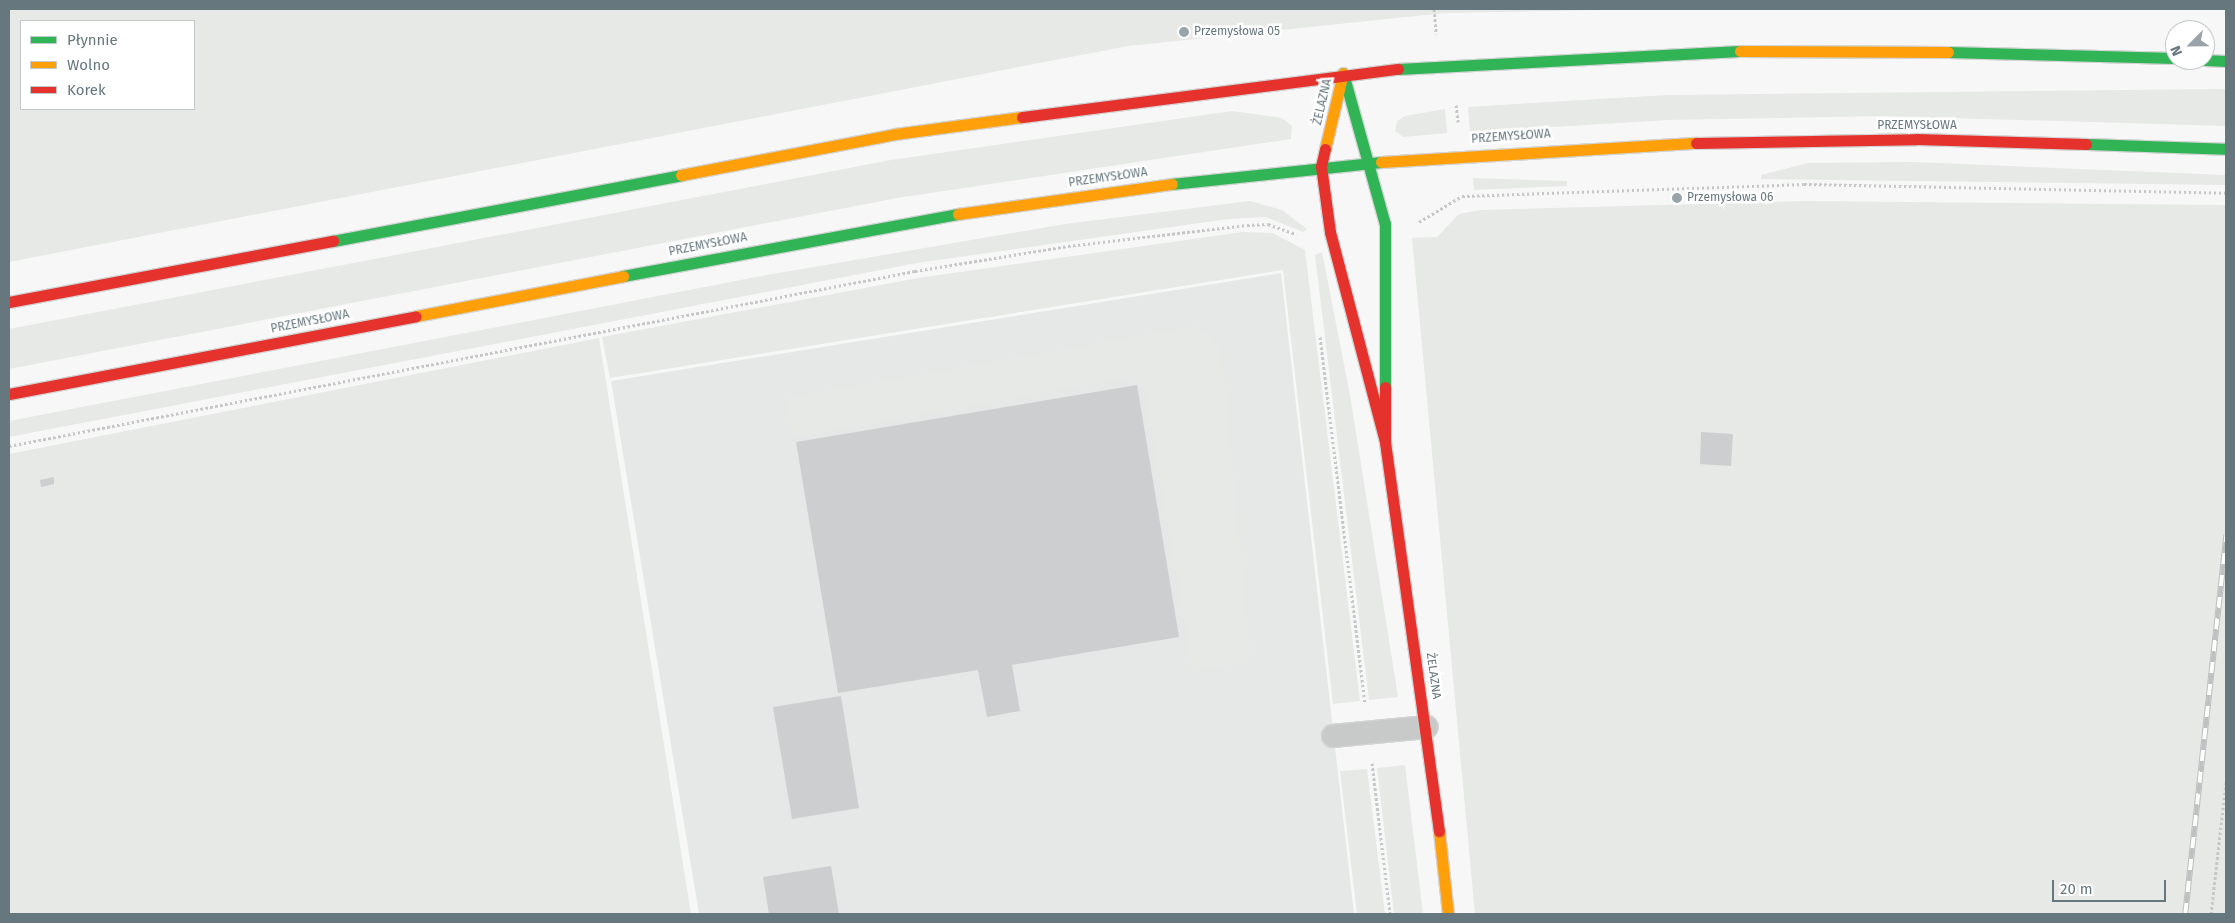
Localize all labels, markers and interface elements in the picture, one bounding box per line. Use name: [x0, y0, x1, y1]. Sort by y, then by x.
legend: [20, 20, 195, 110]
north arrow: [2165, 20, 2215, 70]
place label: Przemysłowa 05: [1194, 25, 1280, 39]
marker: Przemysłowa 05: [1178, 26, 1190, 38]
text: Płynnie: [67, 31, 118, 49]
text: N: [2167, 43, 2186, 58]
text: Wolno: [67, 56, 110, 74]
street label: ŻELAZNA: [1311, 78, 1335, 126]
text: Korek: [67, 81, 106, 99]
street label: PRZEMYSŁOWA: [1877, 119, 1957, 133]
street label: PRZEMYSŁOWA: [1471, 127, 1551, 147]
street label: PRZEMYSŁOWA: [1068, 165, 1148, 191]
place label: Przemysłowa 06: [1687, 191, 1773, 205]
marker: Przemysłowa 06: [1671, 192, 1683, 204]
street label: PRZEMYSŁOWA: [668, 230, 748, 260]
street label: PRZEMYSŁOWA: [270, 307, 350, 337]
street label: ŻELAZNA: [1423, 652, 1443, 700]
scale bar: [2055, 870, 2169, 902]
text: 20 m: [2060, 880, 2093, 898]

